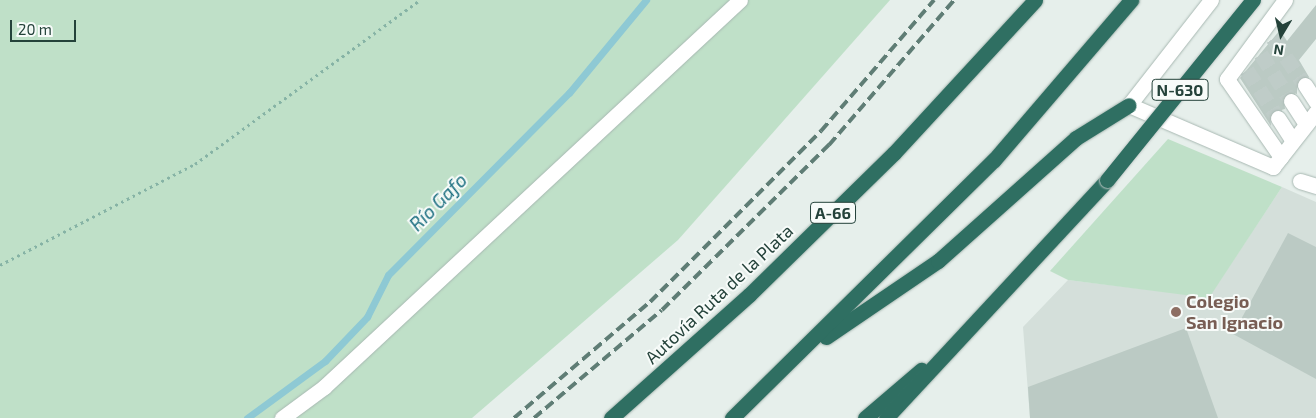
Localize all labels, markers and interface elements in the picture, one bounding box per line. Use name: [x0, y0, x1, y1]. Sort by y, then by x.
scale bar: [12, 10, 79, 42]
north arrow: [1256, 10, 1306, 60]
text: 20 m: [18, 20, 52, 38]
text: N: [1272, 41, 1285, 59]
road number: N-630: [1151, 76, 1209, 104]
water label: Río Gafo: [405, 169, 471, 235]
road number: A-66: [809, 200, 857, 227]
street label: Autovía Ruta de la Plata: [641, 220, 797, 368]
place label: Colegio San Ignacio: [1186, 291, 1283, 334]
marker: Colegio San Ignacio: [1170, 306, 1182, 318]

